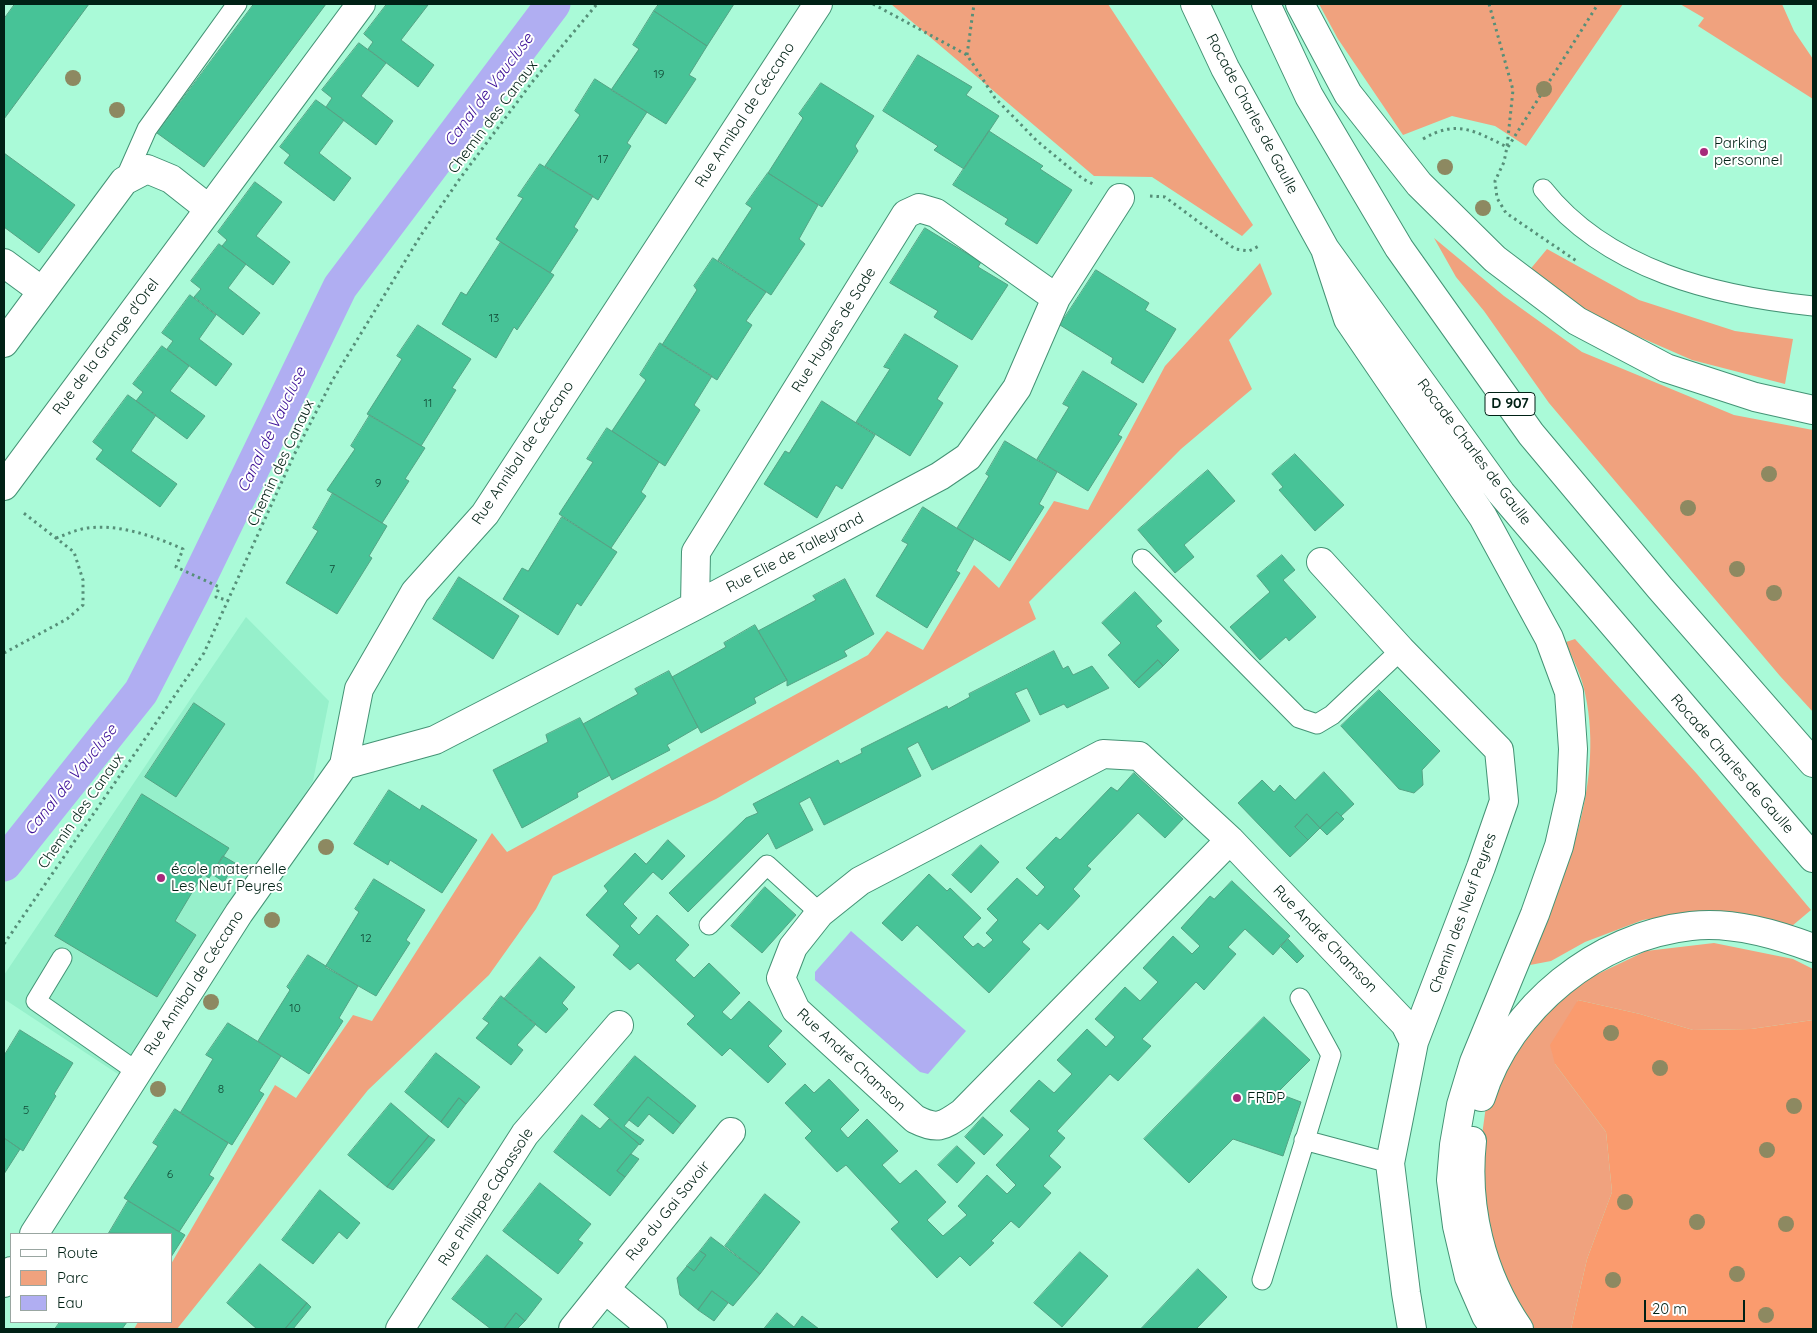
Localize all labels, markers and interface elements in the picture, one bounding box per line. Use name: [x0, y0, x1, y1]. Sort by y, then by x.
water label: Canal de Vaucluse: [440, 30, 538, 150]
street label: Rocade Charles de Gaulle: [1202, 31, 1302, 197]
street label: Rue Annibal de Céccano: [691, 39, 799, 191]
street label: Chemin des Canaux: [444, 57, 542, 177]
house number: 19: [653, 67, 665, 81]
place label: Parking personnel: [1714, 134, 1783, 169]
marker: Parking personnel: [1698, 146, 1710, 158]
house number: 17: [598, 152, 608, 166]
street label: Rue Hugues de Sade: [788, 264, 880, 396]
street label: Rue de la Grange d'Orel: [49, 275, 163, 419]
house number: 13: [489, 311, 499, 325]
water label: Canal de Vaucluse: [233, 364, 311, 496]
street label: Rocade Charles de Gaulle: [1413, 375, 1535, 529]
street label: Rue Annibal de Céccano: [468, 378, 578, 528]
road number: D 907: [1485, 392, 1535, 416]
house number: 11: [424, 396, 432, 410]
street label: Chemin des Canaux: [244, 397, 318, 529]
house number: 9: [375, 476, 381, 490]
street label: Rue Elie de Talleyrand: [723, 509, 867, 597]
house number: 7: [329, 562, 335, 576]
street label: Rocade Charles de Gaulle: [1667, 691, 1797, 837]
water label: Canal de Vaucluse: [20, 721, 122, 839]
street label: Chemin des Canaux: [34, 750, 128, 872]
street label: Chemin des Neuf Peyres: [1426, 830, 1500, 996]
place label: école maternelle Les Neuf Peyres: [171, 860, 287, 895]
marker: école maternelle Les Neuf Peyres: [155, 872, 167, 884]
street label: Rue André Chamson: [1269, 882, 1381, 996]
street label: Rue Annibal de Céccano: [140, 907, 248, 1059]
house number: 12: [360, 931, 372, 945]
house number: 10: [289, 1001, 301, 1015]
street label: Rue André Chamson: [793, 1005, 909, 1115]
house number: 8: [218, 1082, 224, 1096]
place label: FRDP: [1247, 1089, 1285, 1107]
marker: FRDP: [1231, 1092, 1243, 1104]
house number: 5: [23, 1103, 29, 1117]
street label: Rue Philippe Cabassole: [435, 1125, 537, 1269]
street label: Rue du Gai Savoir: [622, 1157, 714, 1265]
house number: 6: [167, 1167, 173, 1181]
legend: [10, 1233, 172, 1323]
text: Route: [57, 1243, 98, 1262]
text: Parc: [57, 1268, 88, 1287]
scale bar: [1647, 1290, 1748, 1322]
text: Eau: [57, 1293, 83, 1312]
text: 20 m: [1652, 1299, 1687, 1318]

